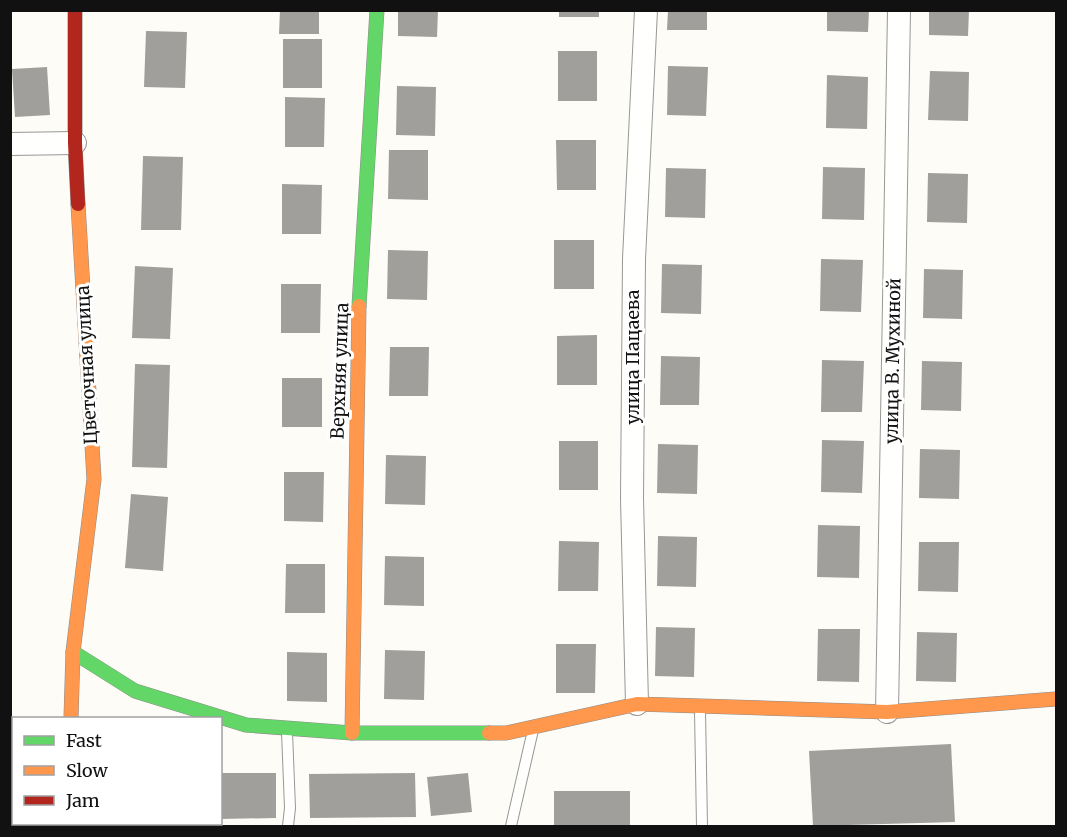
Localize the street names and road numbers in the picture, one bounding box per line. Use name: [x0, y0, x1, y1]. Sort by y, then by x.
street label: улица В. Мухиной: [880, 278, 905, 444]
street label: Цветочная улица: [71, 285, 102, 445]
street label: улица Пацаева: [621, 289, 644, 425]
street label: Верхняя улица: [326, 302, 353, 440]

